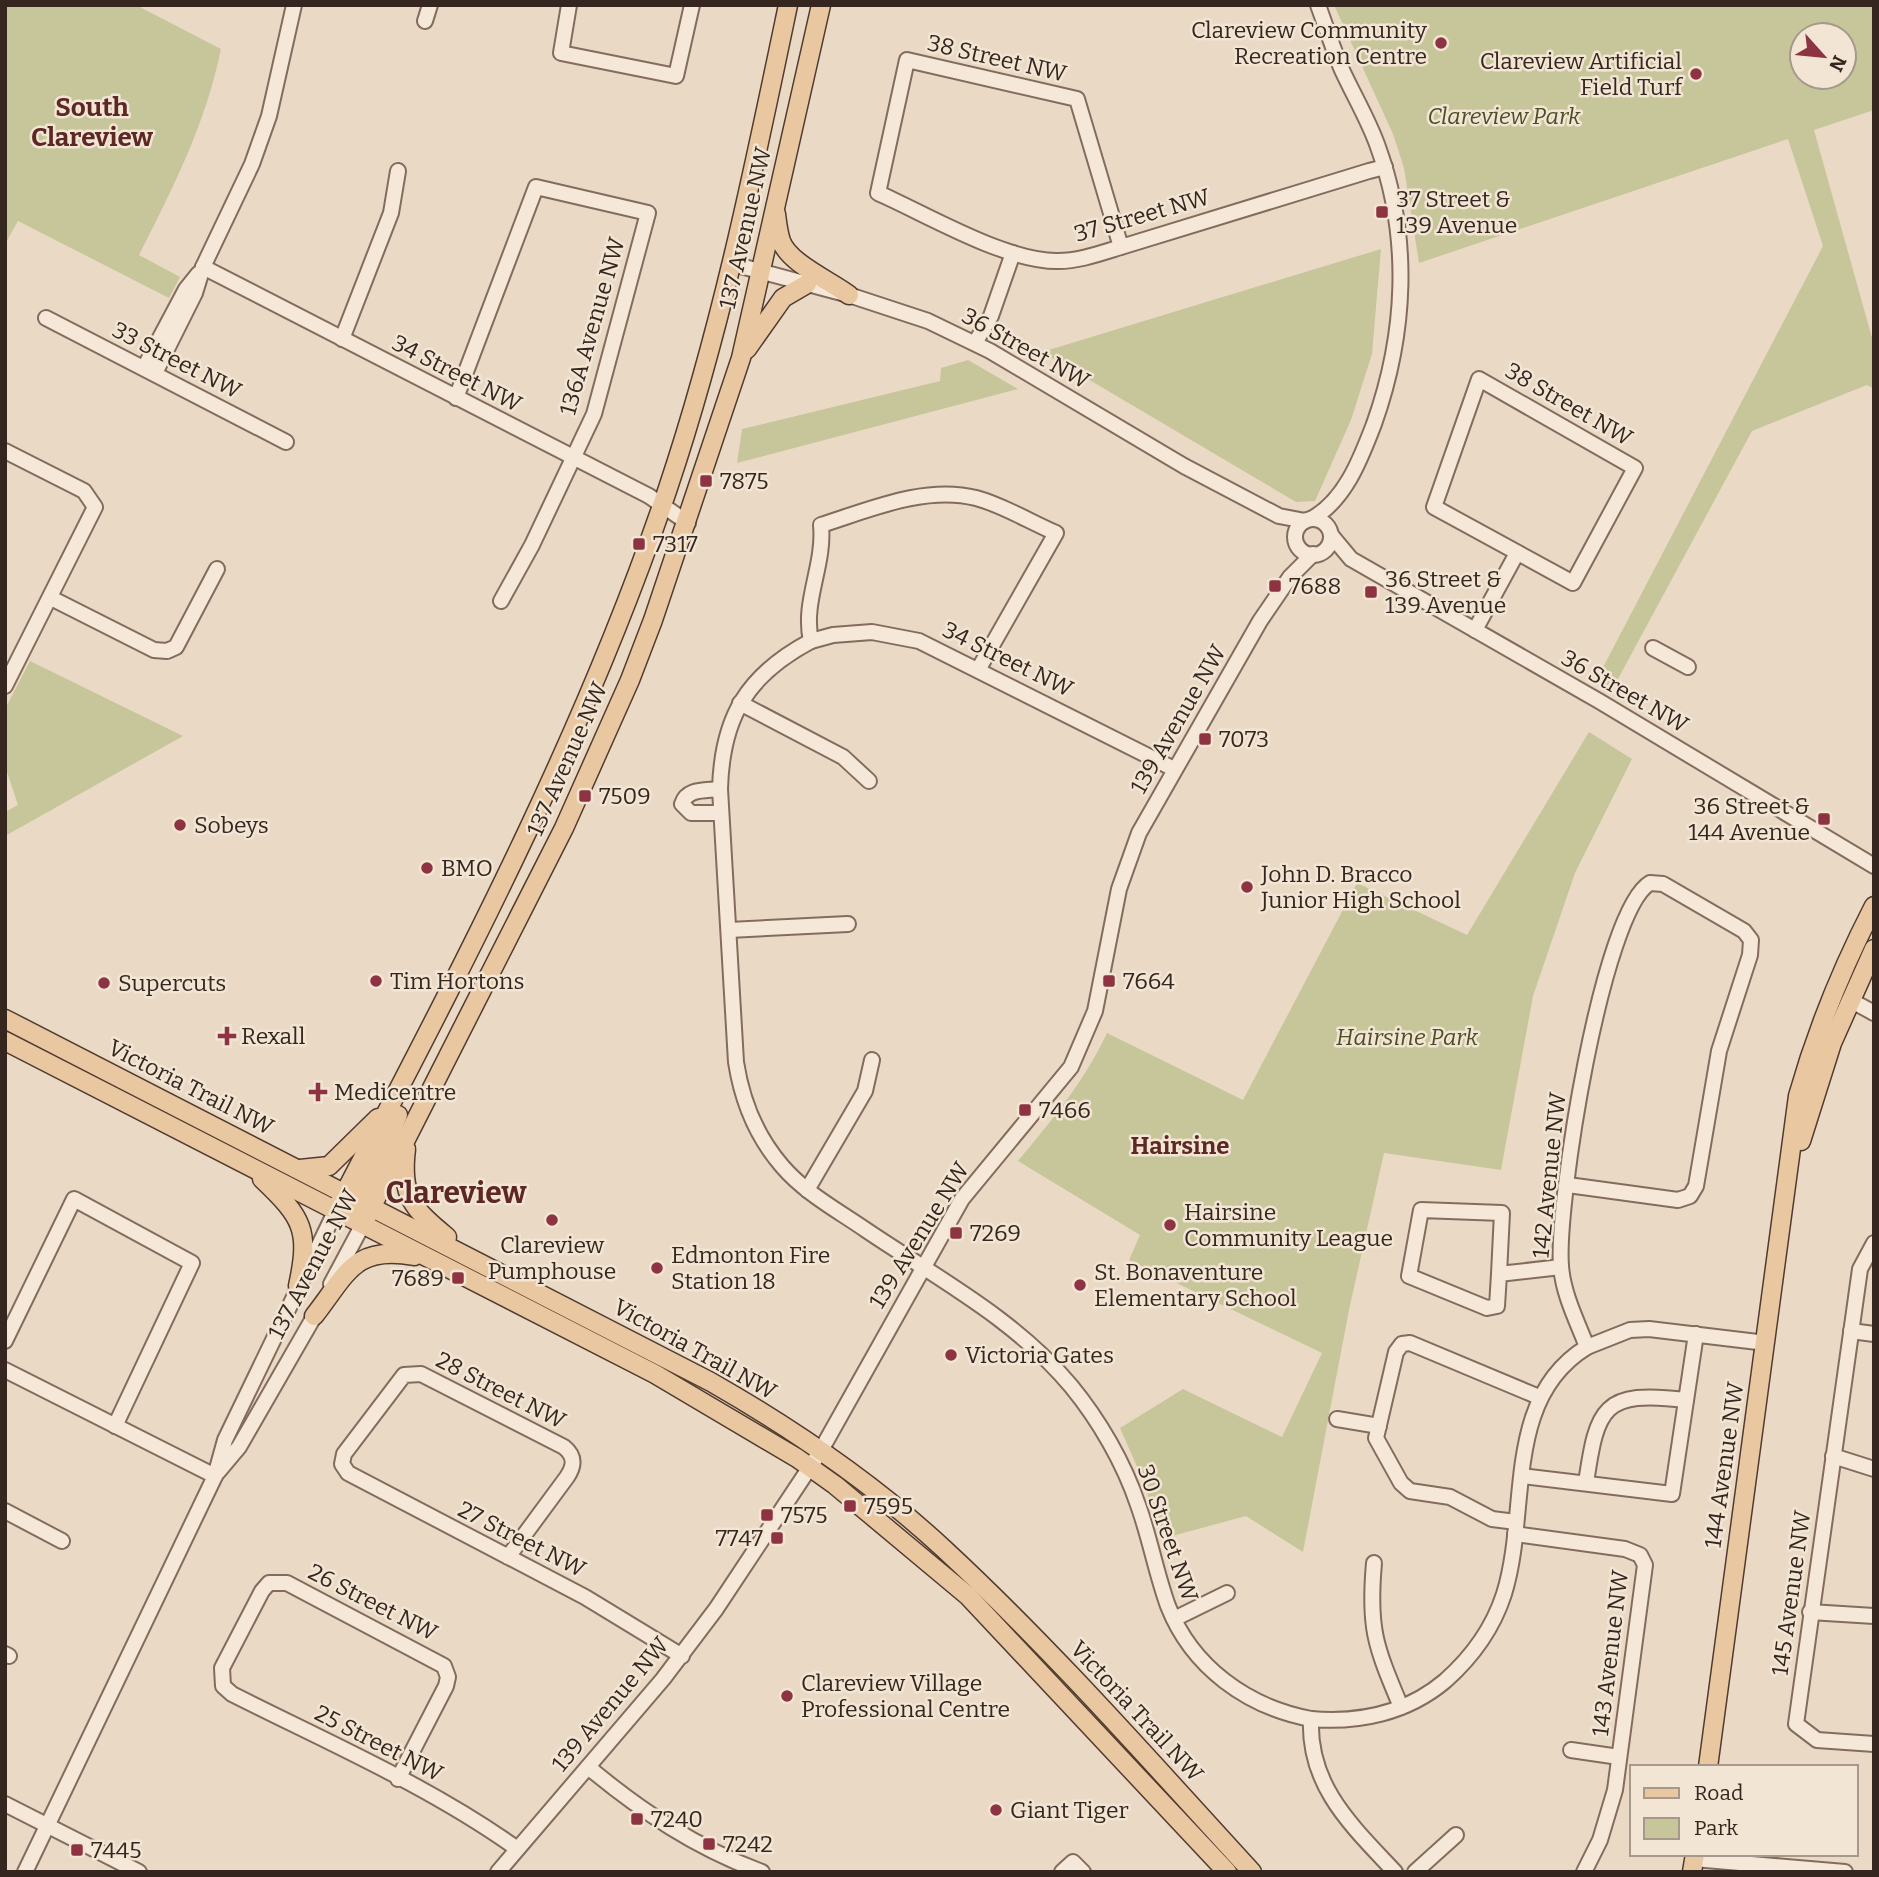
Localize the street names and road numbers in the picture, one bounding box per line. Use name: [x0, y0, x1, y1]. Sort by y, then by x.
street label: 38 Street NW: [925, 28, 1070, 88]
street label: 137 Avenue NW: [713, 144, 777, 312]
street label: 37 Street NW: [1071, 182, 1214, 248]
street label: 136A Avenue NW: [553, 234, 631, 418]
street label: 36 Street NW: [957, 301, 1095, 395]
street label: 33 Street NW: [108, 315, 247, 405]
street label: 34 Street NW: [387, 328, 527, 418]
street label: 38 Street NW: [1500, 356, 1638, 452]
street label: 34 Street NW: [938, 615, 1078, 703]
street label: 139 Avenue NW: [1124, 639, 1232, 798]
street label: 36 Street NW: [1557, 643, 1694, 739]
street label: 137 Avenue NW: [521, 677, 614, 840]
street label: Victoria Trail NW: [103, 1033, 279, 1141]
street label: 142 Avenue NW: [1526, 1090, 1572, 1259]
street label: 139 Avenue NW: [863, 1156, 975, 1313]
street label: 137 Avenue NW: [262, 1184, 364, 1344]
street label: Victoria Trail NW: [608, 1293, 782, 1406]
street label: 28 Street NW: [432, 1345, 571, 1435]
street label: 144 Avenue NW: [1698, 1380, 1750, 1550]
street label: 30 Street NW: [1131, 1461, 1205, 1606]
street label: 27 Street NW: [454, 1495, 591, 1583]
street label: 145 Avenue NW: [1766, 1508, 1816, 1677]
street label: 26 Street NW: [304, 1557, 443, 1647]
street label: 143 Avenue NW: [1586, 1568, 1634, 1738]
street label: 139 Avenue NW: [546, 1631, 675, 1777]
street label: Victoria Trail NW: [1065, 1635, 1210, 1788]
street label: 25 Street NW: [310, 1699, 448, 1787]

